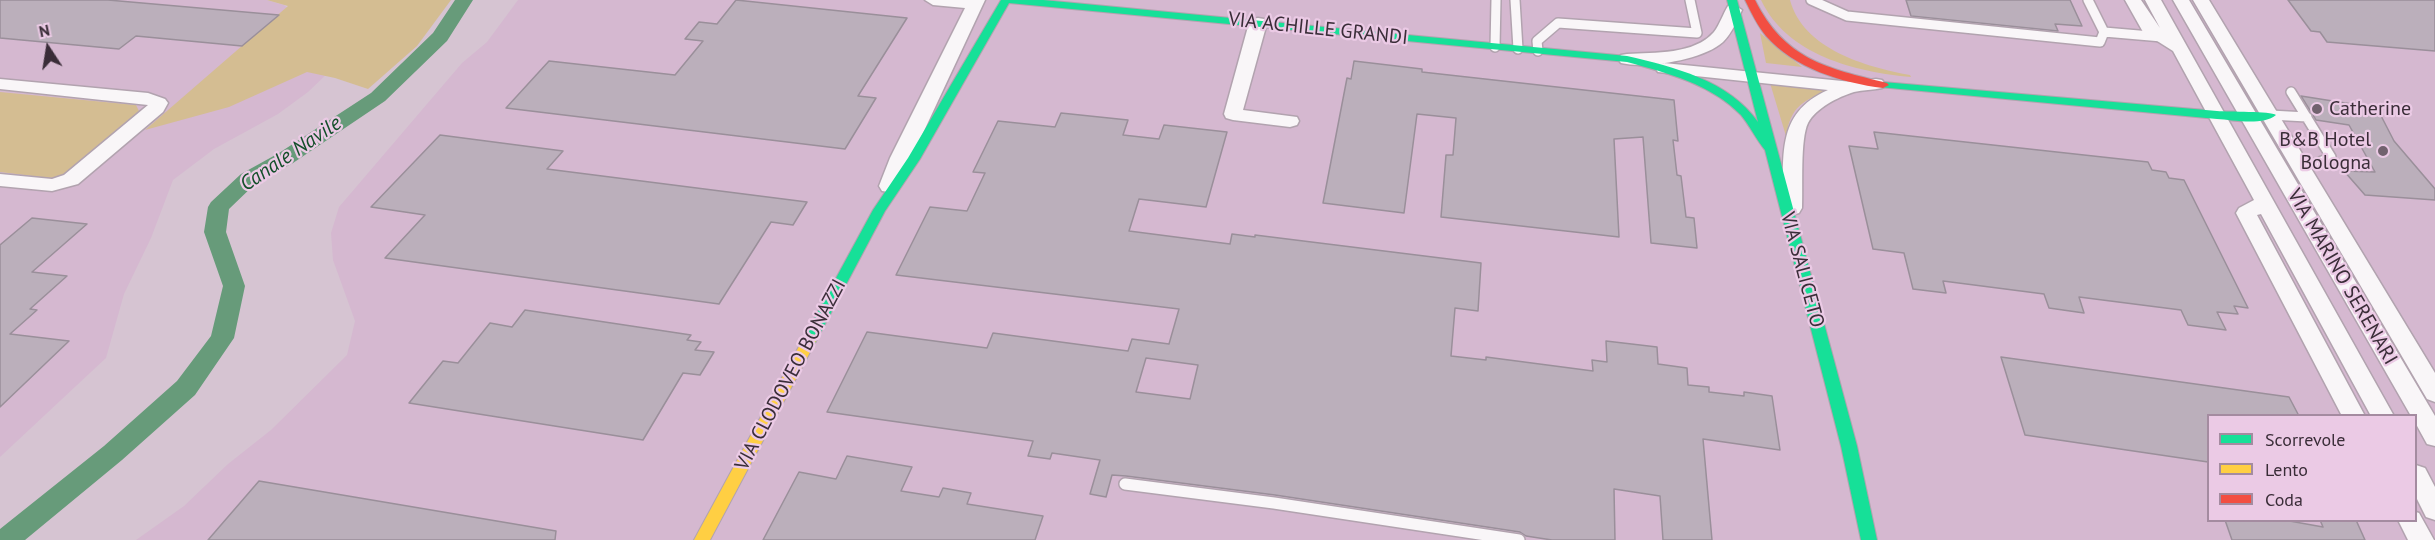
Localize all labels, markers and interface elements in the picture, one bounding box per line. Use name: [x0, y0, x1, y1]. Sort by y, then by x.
street label: VIA ACHILLE GRANDI: [1227, 8, 1409, 50]
north arrow: [18, 18, 78, 78]
text: N: [37, 20, 51, 41]
place label: Catherine: [2329, 97, 2411, 121]
marker: Catherine: [2310, 102, 2324, 116]
water label: Canale Navile: [235, 111, 347, 197]
place label: B&B Hotel Bologna: [2279, 128, 2371, 175]
marker: B&B Hotel Bologna: [2376, 144, 2390, 158]
street label: VIA MARINO SERENARI: [2282, 185, 2402, 369]
street label: VIA SALICETO: [1775, 210, 1829, 330]
street label: VIA CLODOVEO BONAZZI: [730, 275, 852, 475]
legend: [2207, 414, 2417, 522]
text: Scorrevole: [2265, 428, 2345, 451]
text: Lento: [2265, 458, 2308, 481]
text: Coda: [2265, 488, 2303, 511]

